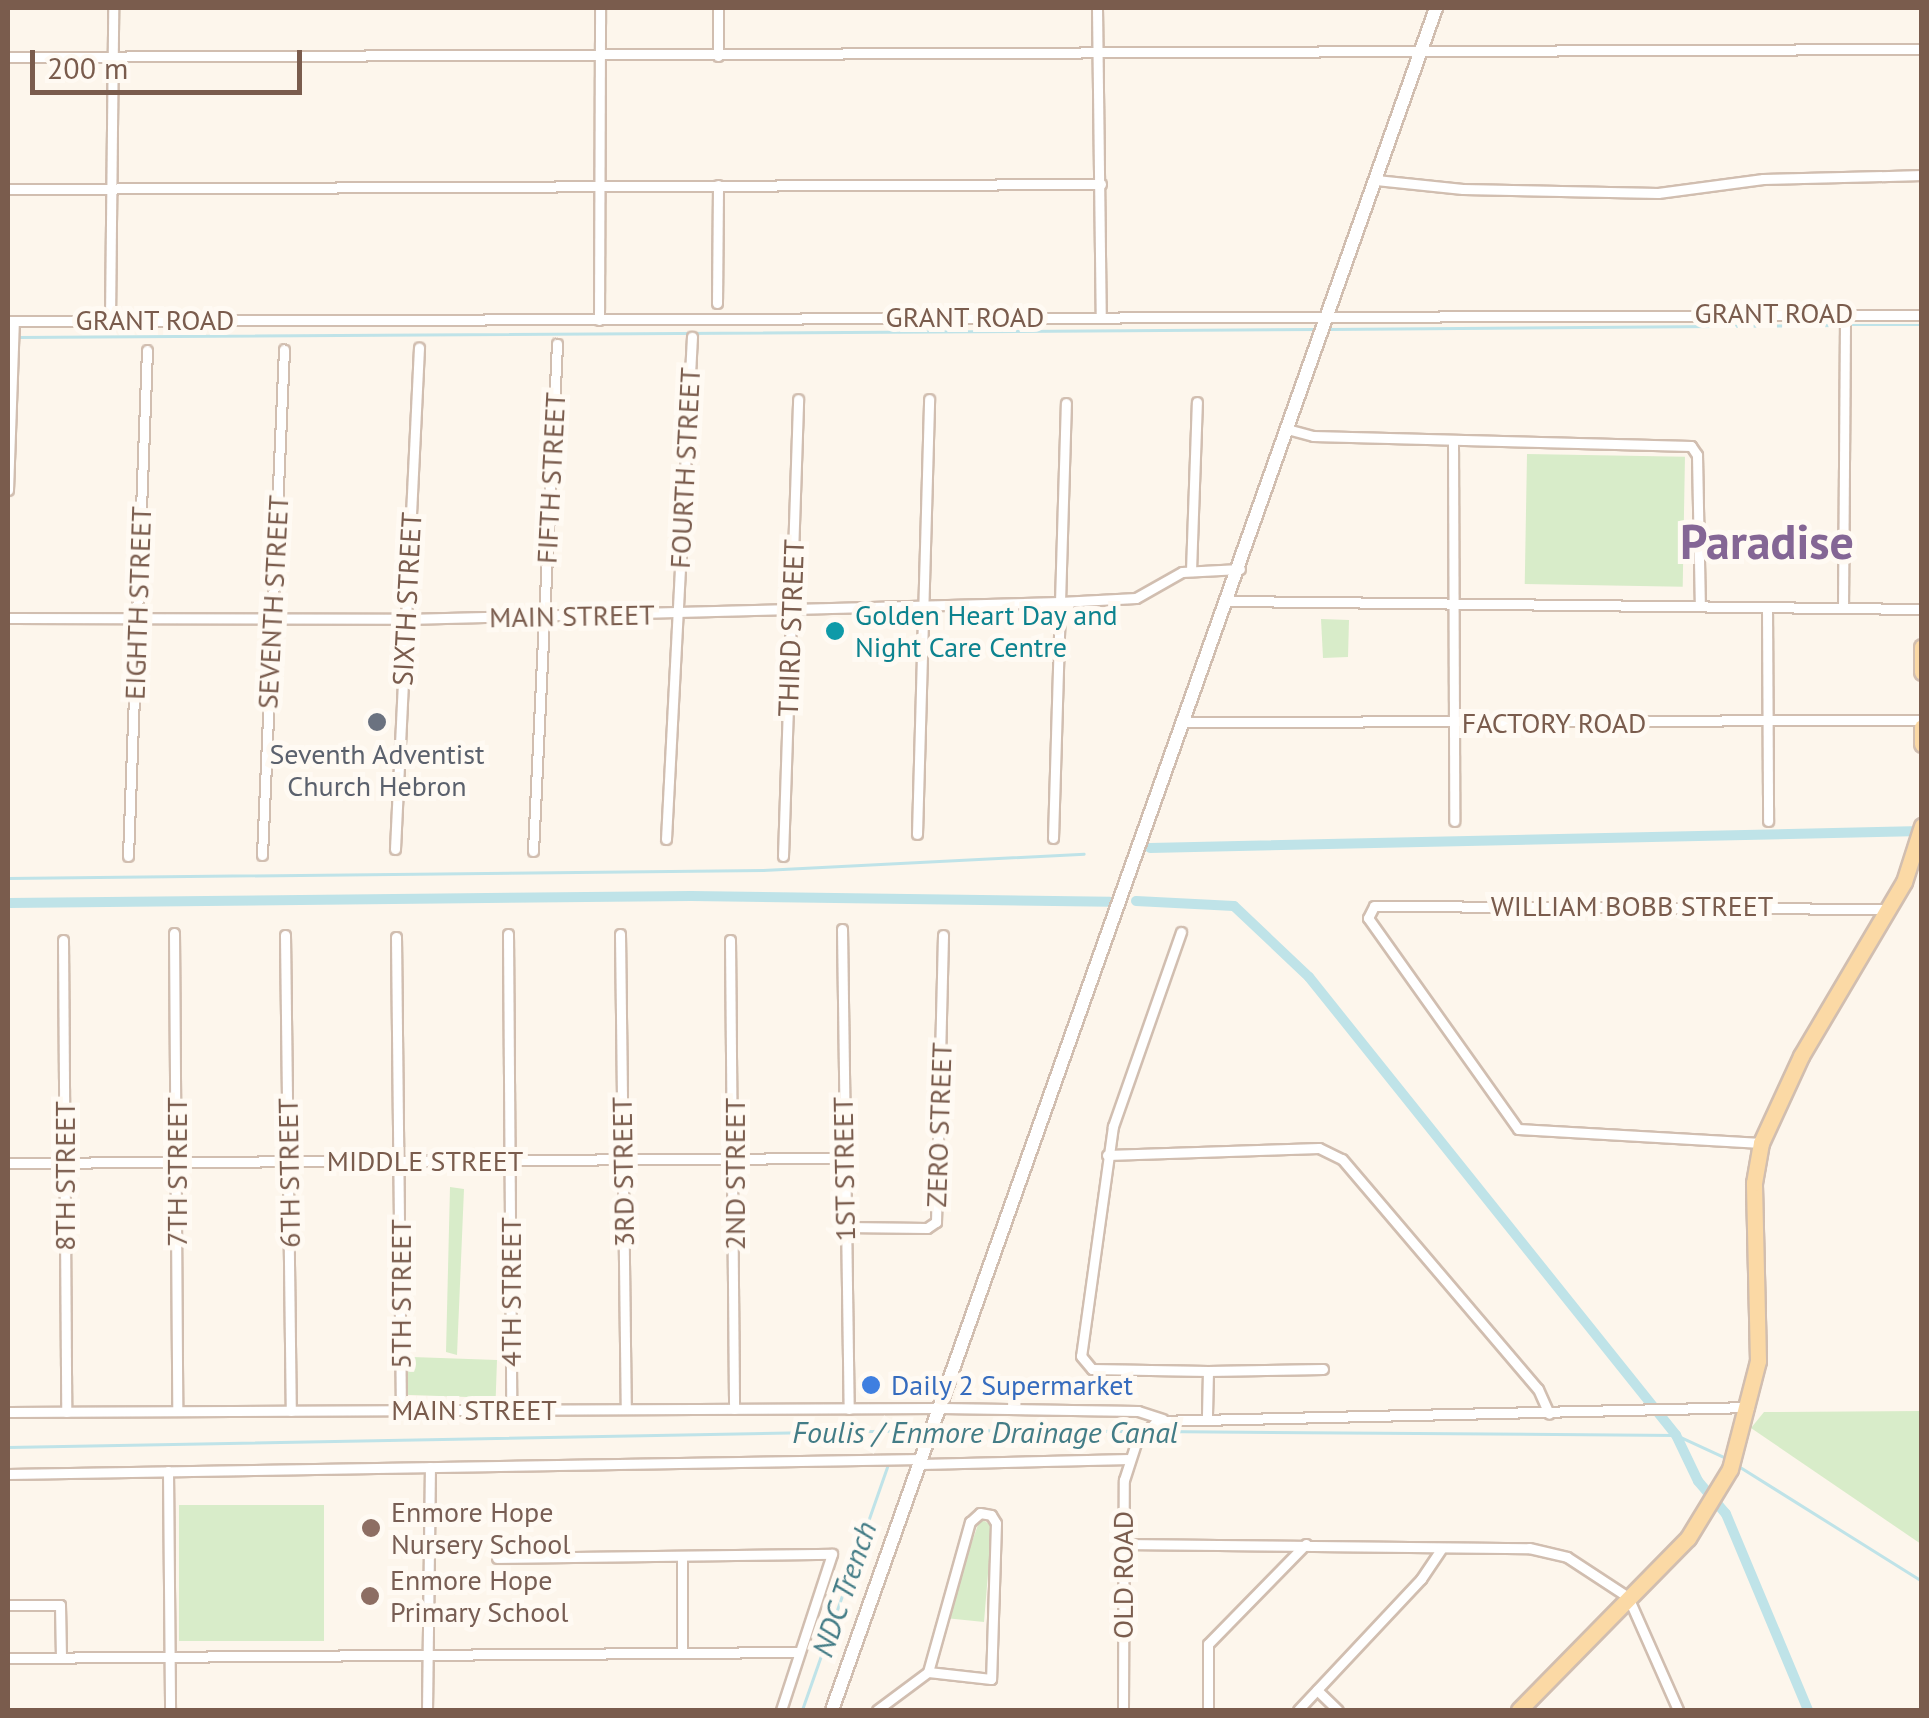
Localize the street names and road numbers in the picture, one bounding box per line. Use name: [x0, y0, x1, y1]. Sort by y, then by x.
street label: GRANT ROAD: [1694, 296, 1854, 330]
street label: GRANT ROAD: [885, 300, 1045, 334]
street label: GRANT ROAD: [75, 303, 235, 337]
street label: FOURTH STREET: [663, 367, 707, 569]
street label: FIFTH STREET: [530, 391, 572, 565]
street label: SEVENTH STREET: [251, 494, 295, 710]
street label: EIGHTH STREET: [118, 506, 158, 700]
street label: SIXTH STREET: [386, 511, 428, 687]
street label: THIRD STREET: [771, 539, 811, 717]
street label: MAIN STREET: [489, 598, 655, 634]
street label: FACTORY ROAD: [1461, 706, 1647, 740]
street label: WILLIAM BOBB STREET: [1491, 889, 1773, 923]
street label: ZERO STREET: [919, 1042, 959, 1208]
street label: 1ST STREET: [826, 1096, 862, 1242]
street label: 7TH STREET: [160, 1097, 194, 1247]
street label: 3RD STREET: [605, 1097, 641, 1247]
street label: 6TH STREET: [271, 1098, 307, 1248]
street label: 2ND STREET: [718, 1098, 752, 1250]
street label: 8TH STREET: [48, 1101, 82, 1251]
street label: MIDDLE STREET: [327, 1144, 523, 1178]
street label: 4TH STREET: [494, 1217, 528, 1367]
street label: 5TH STREET: [384, 1219, 418, 1369]
street label: MAIN STREET: [391, 1393, 557, 1427]
street label: OLD ROAD: [1106, 1511, 1140, 1639]

